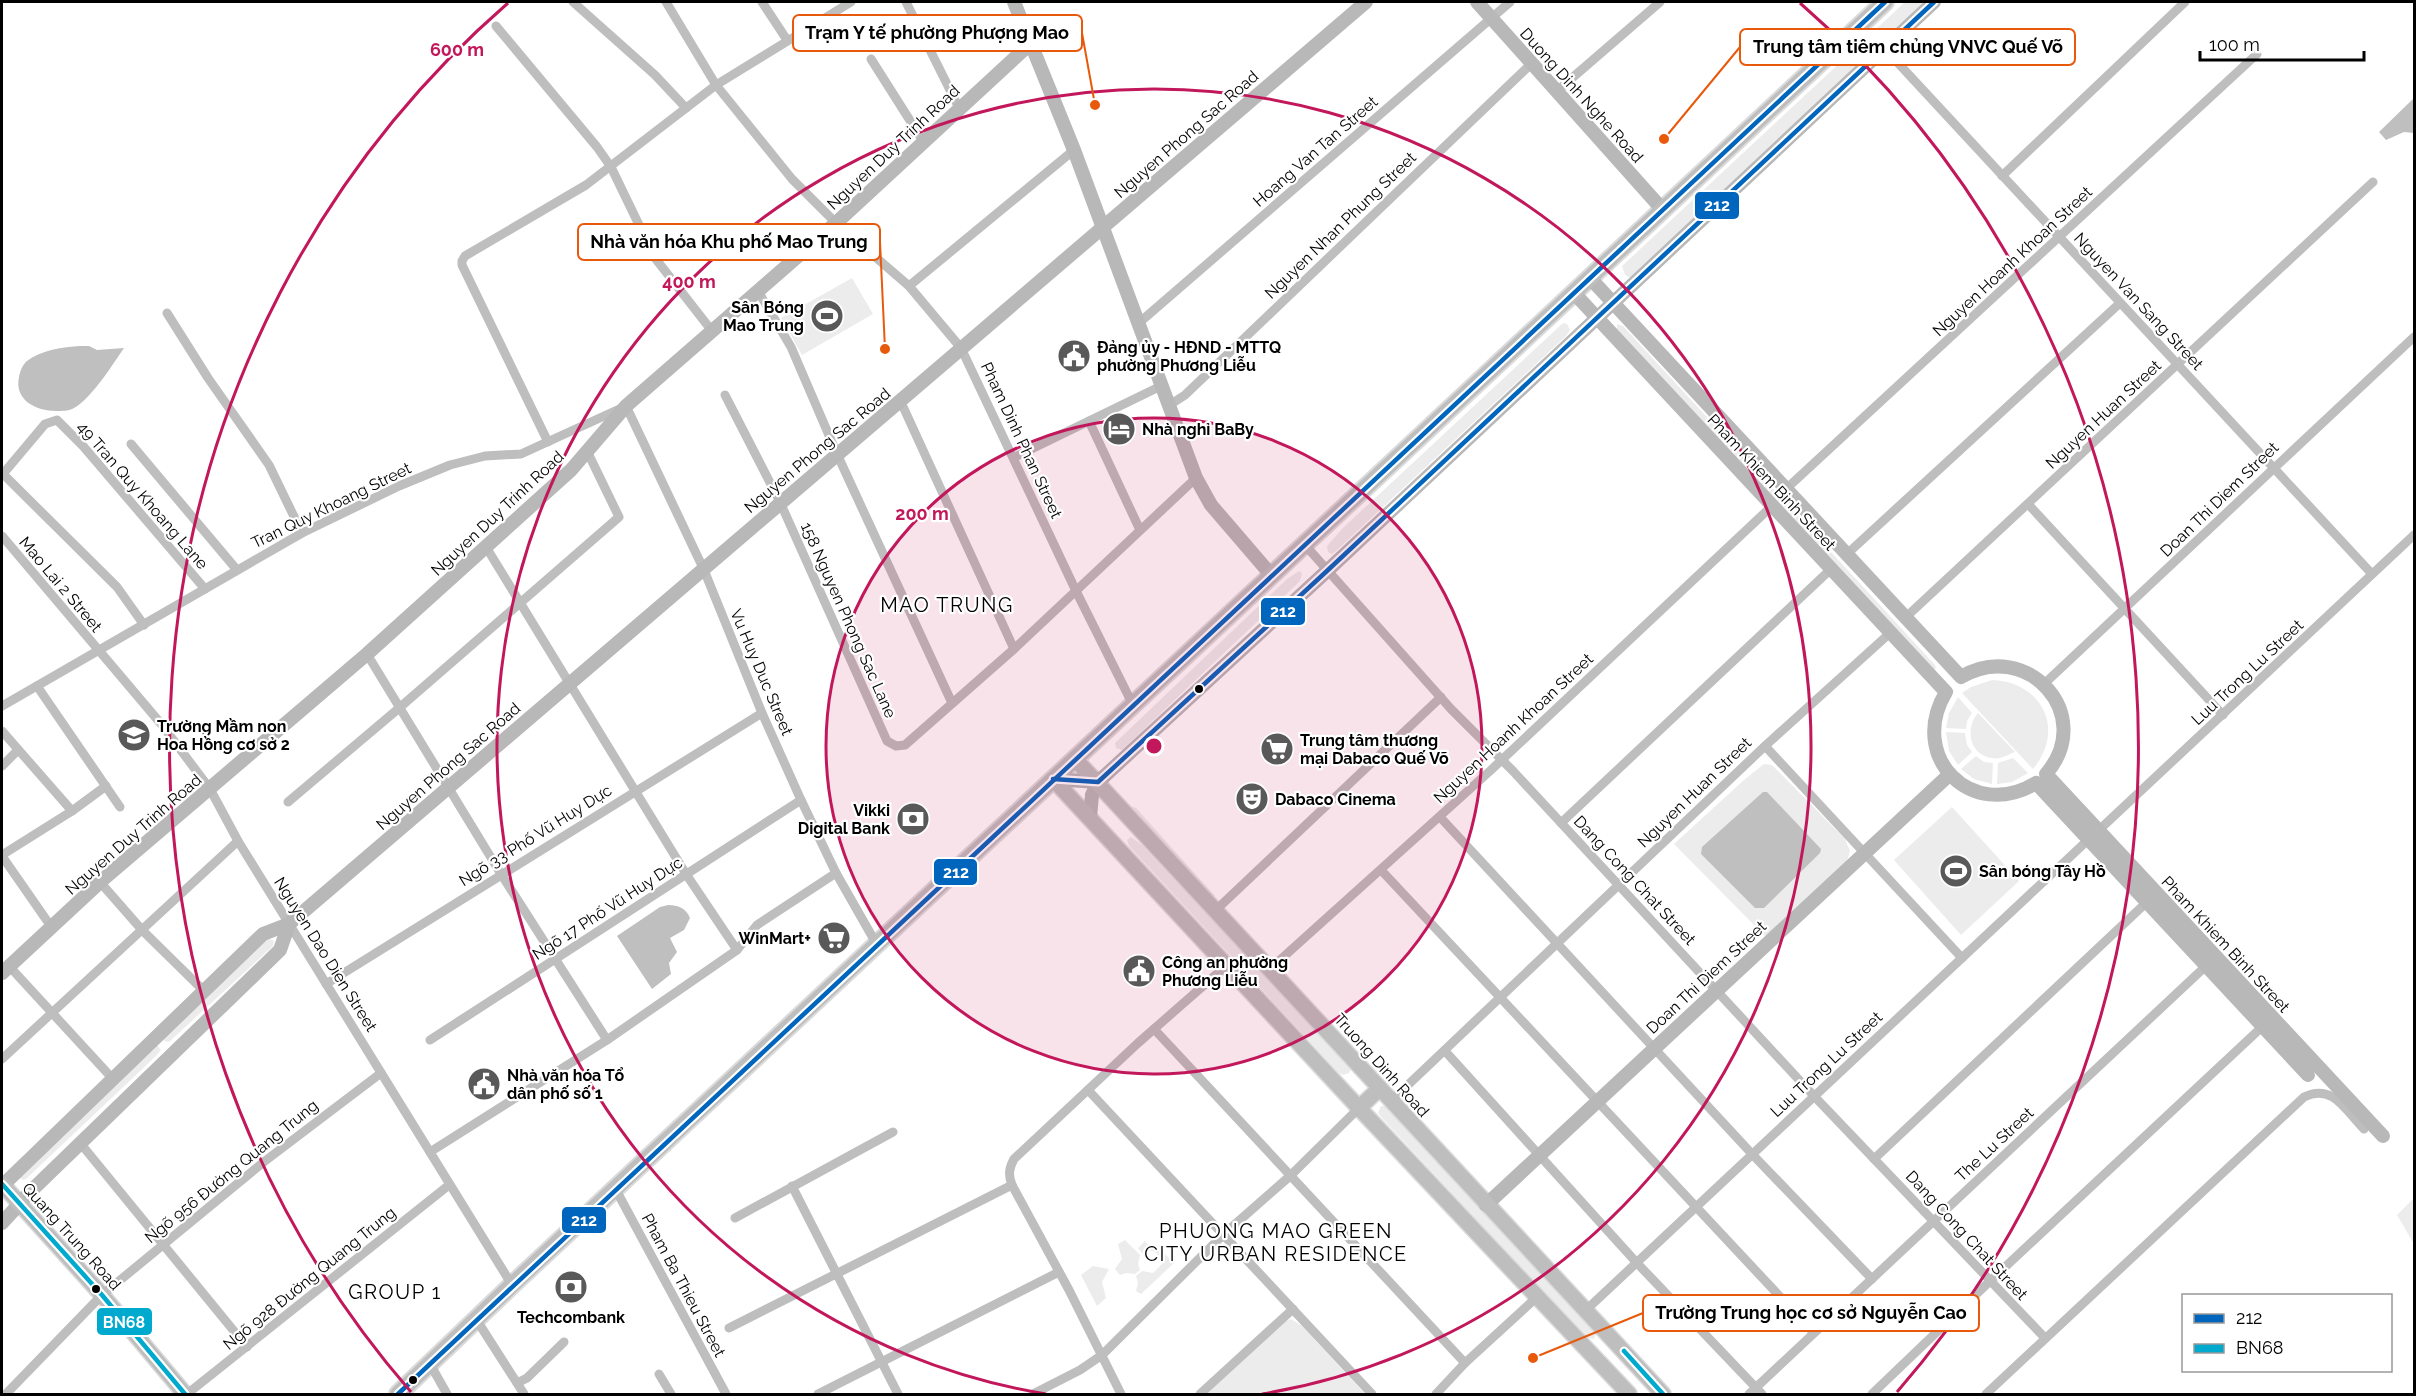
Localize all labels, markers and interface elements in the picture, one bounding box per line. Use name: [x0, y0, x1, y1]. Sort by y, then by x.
callout: Trạm Y tế phường Phượng Mao: [793, 15, 1082, 51]
text: Trạm Y tế phường Phượng Mao: [805, 22, 1069, 43]
street label: Duong Dinh Nghe Road: [1516, 24, 1647, 167]
scale bar: [2200, 24, 2364, 62]
callout: Trung tâm tiêm chủng VNVC Quế Võ: [1740, 29, 2075, 65]
text: 100 m: [2209, 34, 2260, 55]
text: Trung tâm tiêm chủng VNVC Quế Võ: [1753, 36, 2063, 57]
text: 600 m: [430, 39, 484, 60]
street label: Nguyen Phong Sac Road: [1110, 67, 1262, 202]
street label: Nguyen Duy Trinh Road: [823, 81, 964, 214]
street label: Hoang Van Tan Street: [1249, 92, 1382, 211]
street label: Nguyen Nhan Phung Street: [1261, 148, 1420, 303]
street label: Nguyen Hoanh Khoan Street: [1929, 182, 2096, 340]
line badge: 212: [1694, 191, 1740, 220]
text: 212: [1704, 196, 1730, 215]
callout: Nhà văn hóa Khu phố Mao Trung: [578, 224, 880, 260]
street label: Nguyen Van Sang Street: [2070, 229, 2208, 374]
text: Nhà văn hóa Khu phố Mao Trung: [590, 231, 868, 252]
text: 400 m: [662, 271, 716, 292]
place label: Sân Bóng Mao Trung: [723, 298, 804, 335]
sports icon: Sân Bóng Mao Trung: [809, 298, 845, 334]
public building icon: Đảng ủy - HĐND - MTTQ phường Phương Liễu: [1056, 338, 1092, 374]
place label: Đảng ủy - HĐND - MTTQ phường Phương Liễu: [1097, 338, 1281, 375]
street label: Nguyen Huan Street: [2042, 356, 2165, 473]
street label: Pham Dinh Phan Street: [977, 359, 1066, 522]
street label: Nguyen Phong Sac Road: [741, 384, 894, 517]
street label: Pham Khiem Binh Street: [1704, 410, 1840, 555]
hotel icon: Nhà nghỉ BaBy: [1101, 411, 1137, 447]
street label: 49 Tran Quy Khoang Lane: [73, 418, 212, 573]
place label: Nhà nghỉ BaBy: [1142, 420, 1254, 439]
street label: Doan Thi Diem Street: [2156, 438, 2283, 561]
street label: Nguyen Duy Trinh Road: [427, 447, 568, 580]
street label: Tran Quy Khoang Street: [248, 458, 415, 552]
text: 200 m: [895, 503, 949, 524]
street label: 158 Nguyen Phong Sac Lane: [797, 519, 900, 721]
street label: Mao Lai 2 Street: [15, 533, 106, 636]
district label: MAO TRUNG: [880, 593, 1014, 617]
line badge: 212: [1260, 597, 1306, 626]
text: 212: [1270, 602, 1296, 621]
street label: Vu Huy Duc Street: [726, 606, 797, 739]
street label: Luu Trong Lu Street: [2188, 615, 2308, 729]
street label: Nguyen Hoanh Khoan Street: [1430, 649, 1597, 807]
unlabelled marker: [1193, 683, 1205, 695]
street label: Nguyen Phong Sac Road: [372, 699, 524, 834]
school or university icon: Trường Mầm non Hoa Hồng cơ sở 2: [116, 717, 152, 753]
place label: Trường Mầm non Hoa Hồng cơ sở 2: [157, 717, 290, 754]
supermarket icon: Trung tâm thương mại Dabaco Quế Võ: [1259, 731, 1295, 767]
place label: Trung tâm thương mại Dabaco Quế Võ: [1300, 731, 1449, 768]
street label: Nguyen Huan Street: [1634, 733, 1756, 852]
centre of rings: [1144, 736, 1164, 756]
street label: Nguyen Duy Trinh Road: [61, 770, 205, 899]
street label: Ngõ 33 Phố Vũ Huy Dực: [455, 781, 615, 890]
theatre icon: Dabaco Cinema: [1234, 781, 1270, 817]
place label: Dabaco Cinema: [1275, 790, 1396, 809]
place label: Vikki Digital Bank: [798, 801, 890, 838]
bank icon: Vikki Digital Bank: [895, 801, 931, 837]
street label: Dang Cong Chat Street: [1570, 812, 1700, 949]
street label: Ngõ 17 Phố Vũ Huy Dực: [529, 853, 686, 964]
sports icon: Sân bóng Tây Hồ: [1938, 853, 1974, 889]
line badge: 212: [933, 858, 978, 886]
place label: Sân bóng Tây Hồ: [1979, 862, 2106, 881]
text: 212: [943, 863, 969, 882]
street label: Pham Khiem Binh Street: [2158, 872, 2294, 1017]
street label: Nguyen Dao Dien Street: [270, 874, 381, 1036]
street label: Doan Thi Diem Street: [1643, 917, 1771, 1038]
supermarket icon: WinMart+: [816, 920, 852, 956]
place label: WinMart+: [738, 929, 811, 948]
public building icon: Công an phường Phương Liễu: [1121, 953, 1157, 989]
place label: Công an phường Phương Liễu: [1162, 953, 1288, 990]
street label: Luu Trong Lu Street: [1767, 1007, 1887, 1121]
street label: Truong Dinh Road: [1330, 1010, 1433, 1121]
public building icon: Nhà văn hóa Tổ dân phố số 1: [466, 1066, 502, 1102]
place label: Nhà văn hóa Tổ dân phố số 1: [507, 1066, 625, 1103]
street label: Ngõ 956 Đường Quang Trung: [141, 1096, 322, 1247]
street label: The Lu Street: [1951, 1103, 2038, 1185]
street label: Dang Cong Chat Street: [1902, 1167, 2032, 1304]
street label: Quang Trung Road: [18, 1179, 125, 1294]
street label: Ngõ 928 Đường Quang Trung: [219, 1203, 399, 1354]
line badge: 212: [561, 1206, 607, 1234]
street label: Pham Ba Thieu Street: [638, 1210, 730, 1361]
text: 212: [571, 1211, 597, 1230]
district label: PHUONG MAO GREEN CITY URBAN RESIDENCE: [1144, 1219, 1408, 1266]
bank icon: Techcombank: [553, 1269, 589, 1305]
district label: GROUP 1: [348, 1280, 442, 1304]
unlabelled marker: [90, 1283, 102, 1295]
legend: [2182, 1294, 2392, 1372]
callout: Trường Trung học cơ sở Nguyễn Cao: [1643, 1295, 1979, 1331]
text: Trường Trung học cơ sở Nguyễn Cao: [1655, 1302, 1967, 1323]
line badge: BN68: [96, 1307, 153, 1336]
text: 212: [2236, 1307, 2262, 1328]
place label: Techcombank: [517, 1308, 625, 1327]
text: BN68: [103, 1313, 145, 1332]
text: BN68: [2236, 1337, 2283, 1358]
unlabelled marker: [407, 1374, 419, 1386]

